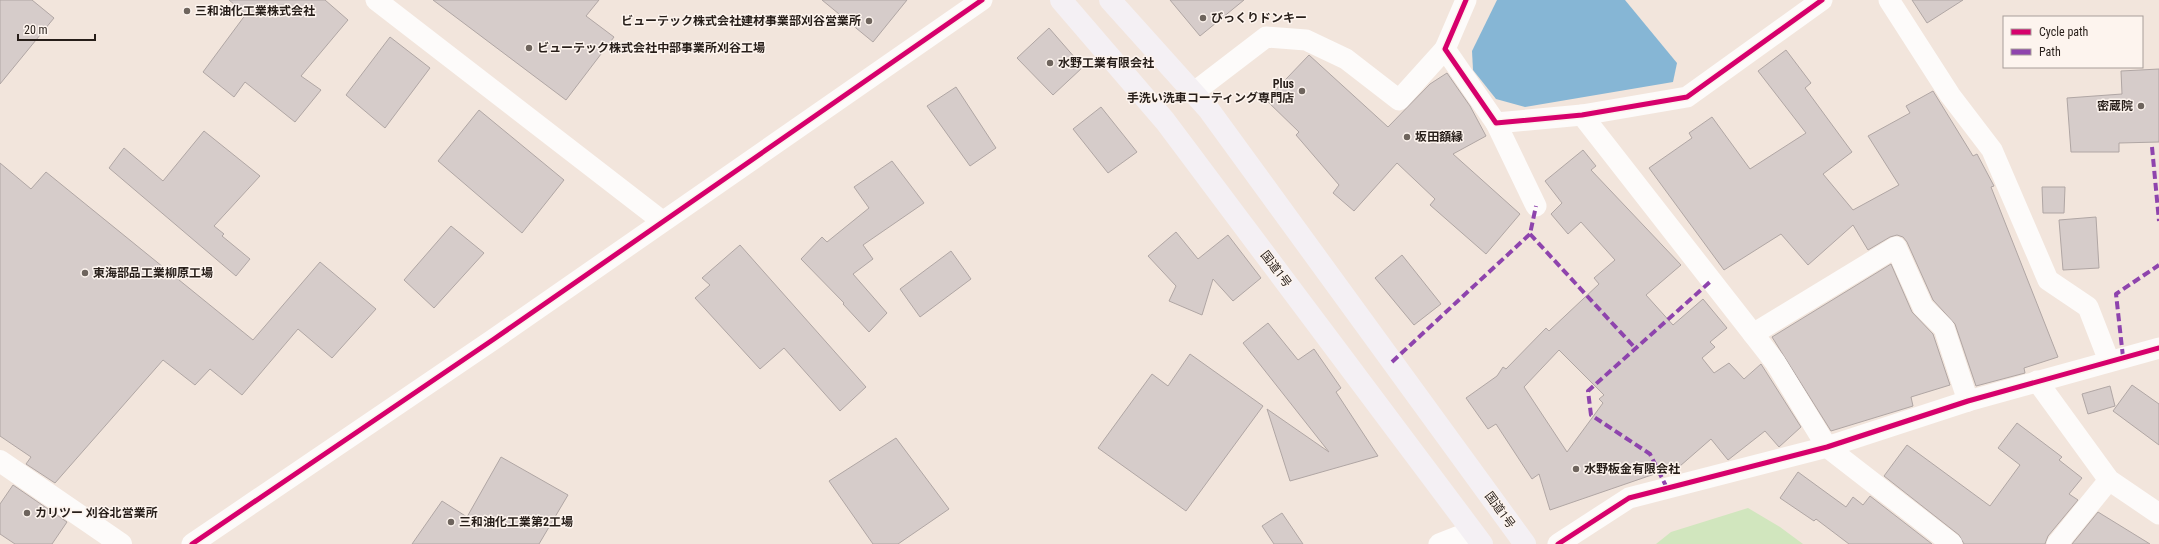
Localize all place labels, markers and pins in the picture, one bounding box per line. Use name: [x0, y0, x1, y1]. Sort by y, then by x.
place label: 三和油化工業株式会社: [195, 4, 315, 18]
marker: 三和油化工業株式会社: [182, 6, 192, 16]
place label: びっくりドンキー: [1211, 11, 1307, 25]
marker: びっくりドンキー: [1198, 13, 1208, 23]
place label: ビューテック株式会社建材事業部刈谷営業所: [621, 14, 861, 28]
marker: ビューテック株式会社建材事業部刈谷営業所: [864, 16, 874, 26]
place label: ビューテック株式会社中部事業所刈谷工場: [537, 41, 765, 55]
marker: ビューテック株式会社中部事業所刈谷工場: [524, 43, 534, 53]
place label: 水野工業有限会社: [1058, 56, 1154, 70]
marker: 水野工業有限会社: [1045, 58, 1055, 68]
place label: Plus 手洗い洗車コーティング専門店: [1127, 77, 1295, 105]
marker: Plus 手洗い洗車コーティング専門店: [1297, 86, 1307, 96]
place label: 密蔵院: [2097, 99, 2133, 113]
marker: 密蔵院: [2136, 101, 2146, 111]
place label: 坂田額縁: [1415, 130, 1463, 144]
marker: 坂田額縁: [1402, 132, 1412, 142]
place label: 東海部品工業柳原工場: [93, 266, 213, 280]
marker: 東海部品工業柳原工場: [80, 268, 90, 278]
place label: 水野板金有限会社: [1584, 462, 1680, 476]
marker: 水野板金有限会社: [1571, 464, 1581, 474]
place label: カリツー 刈谷北営業所: [35, 506, 158, 520]
marker: カリツー 刈谷北営業所: [22, 508, 32, 518]
place label: 三和油化工業第2工場: [459, 515, 573, 529]
marker: 三和油化工業第2工場: [446, 517, 456, 527]

